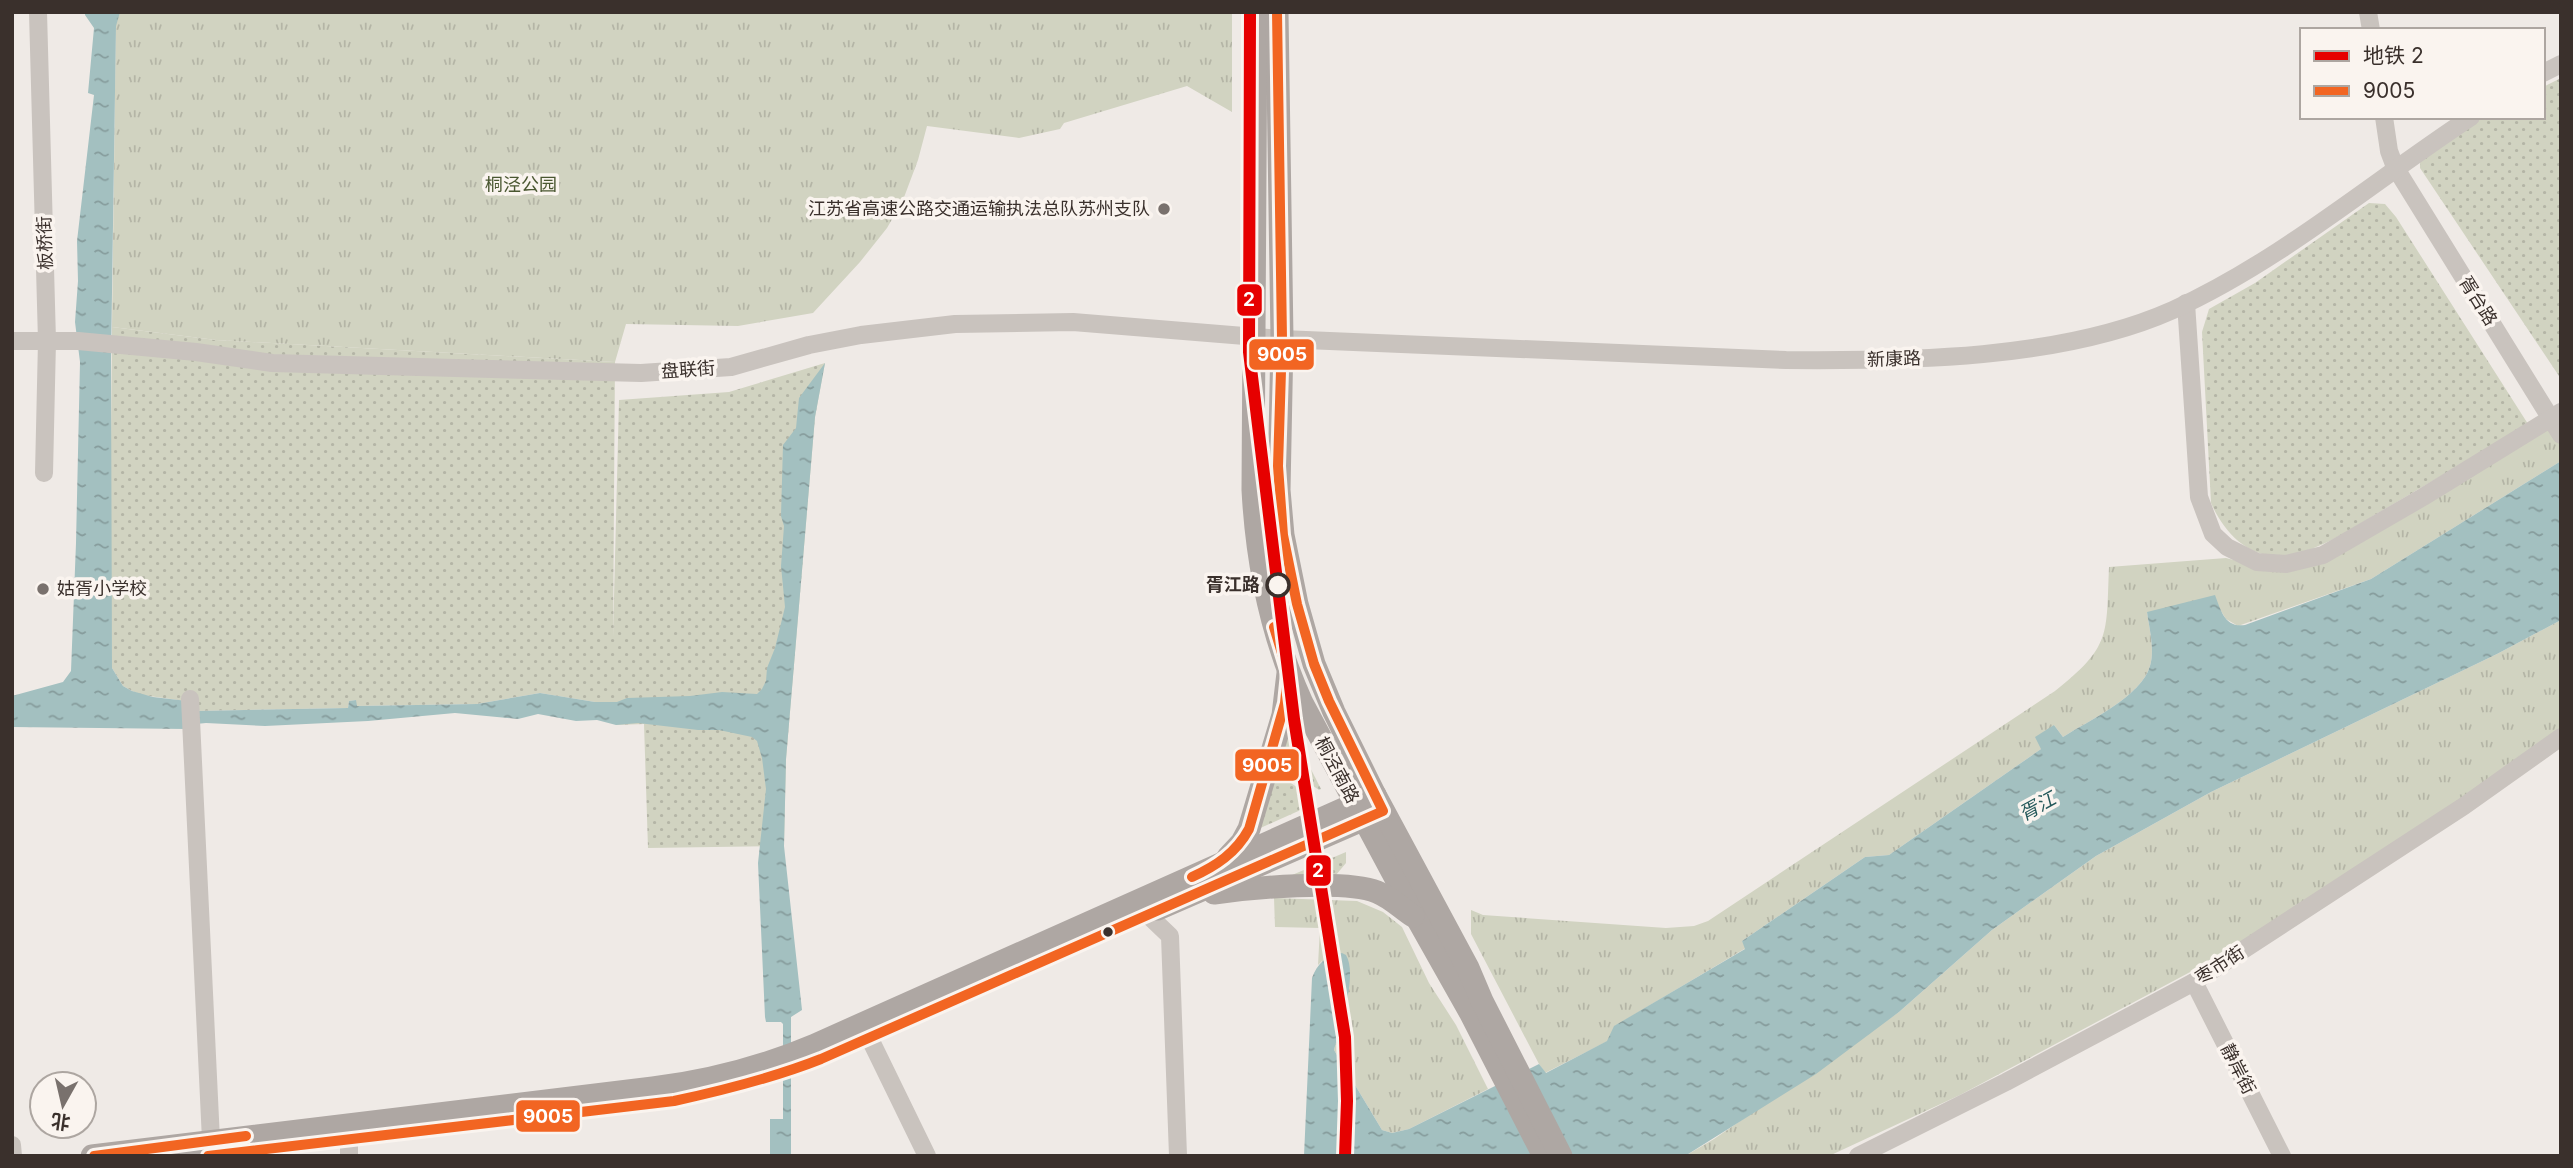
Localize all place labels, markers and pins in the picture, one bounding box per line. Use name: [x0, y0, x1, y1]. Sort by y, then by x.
place label: 江苏省高速公路交通运输执法总队苏州支队: [808, 198, 1150, 219]
marker: 江苏省高速公路交通运输执法总队苏州支队: [1156, 201, 1172, 217]
marker: 胥江路: [1266, 573, 1290, 597]
place label: 胥江路: [1206, 574, 1260, 595]
place label: 姑胥小学校: [57, 578, 147, 599]
marker: 姑胥小学校: [35, 581, 51, 597]
unlabelled marker: [1101, 925, 1115, 939]

